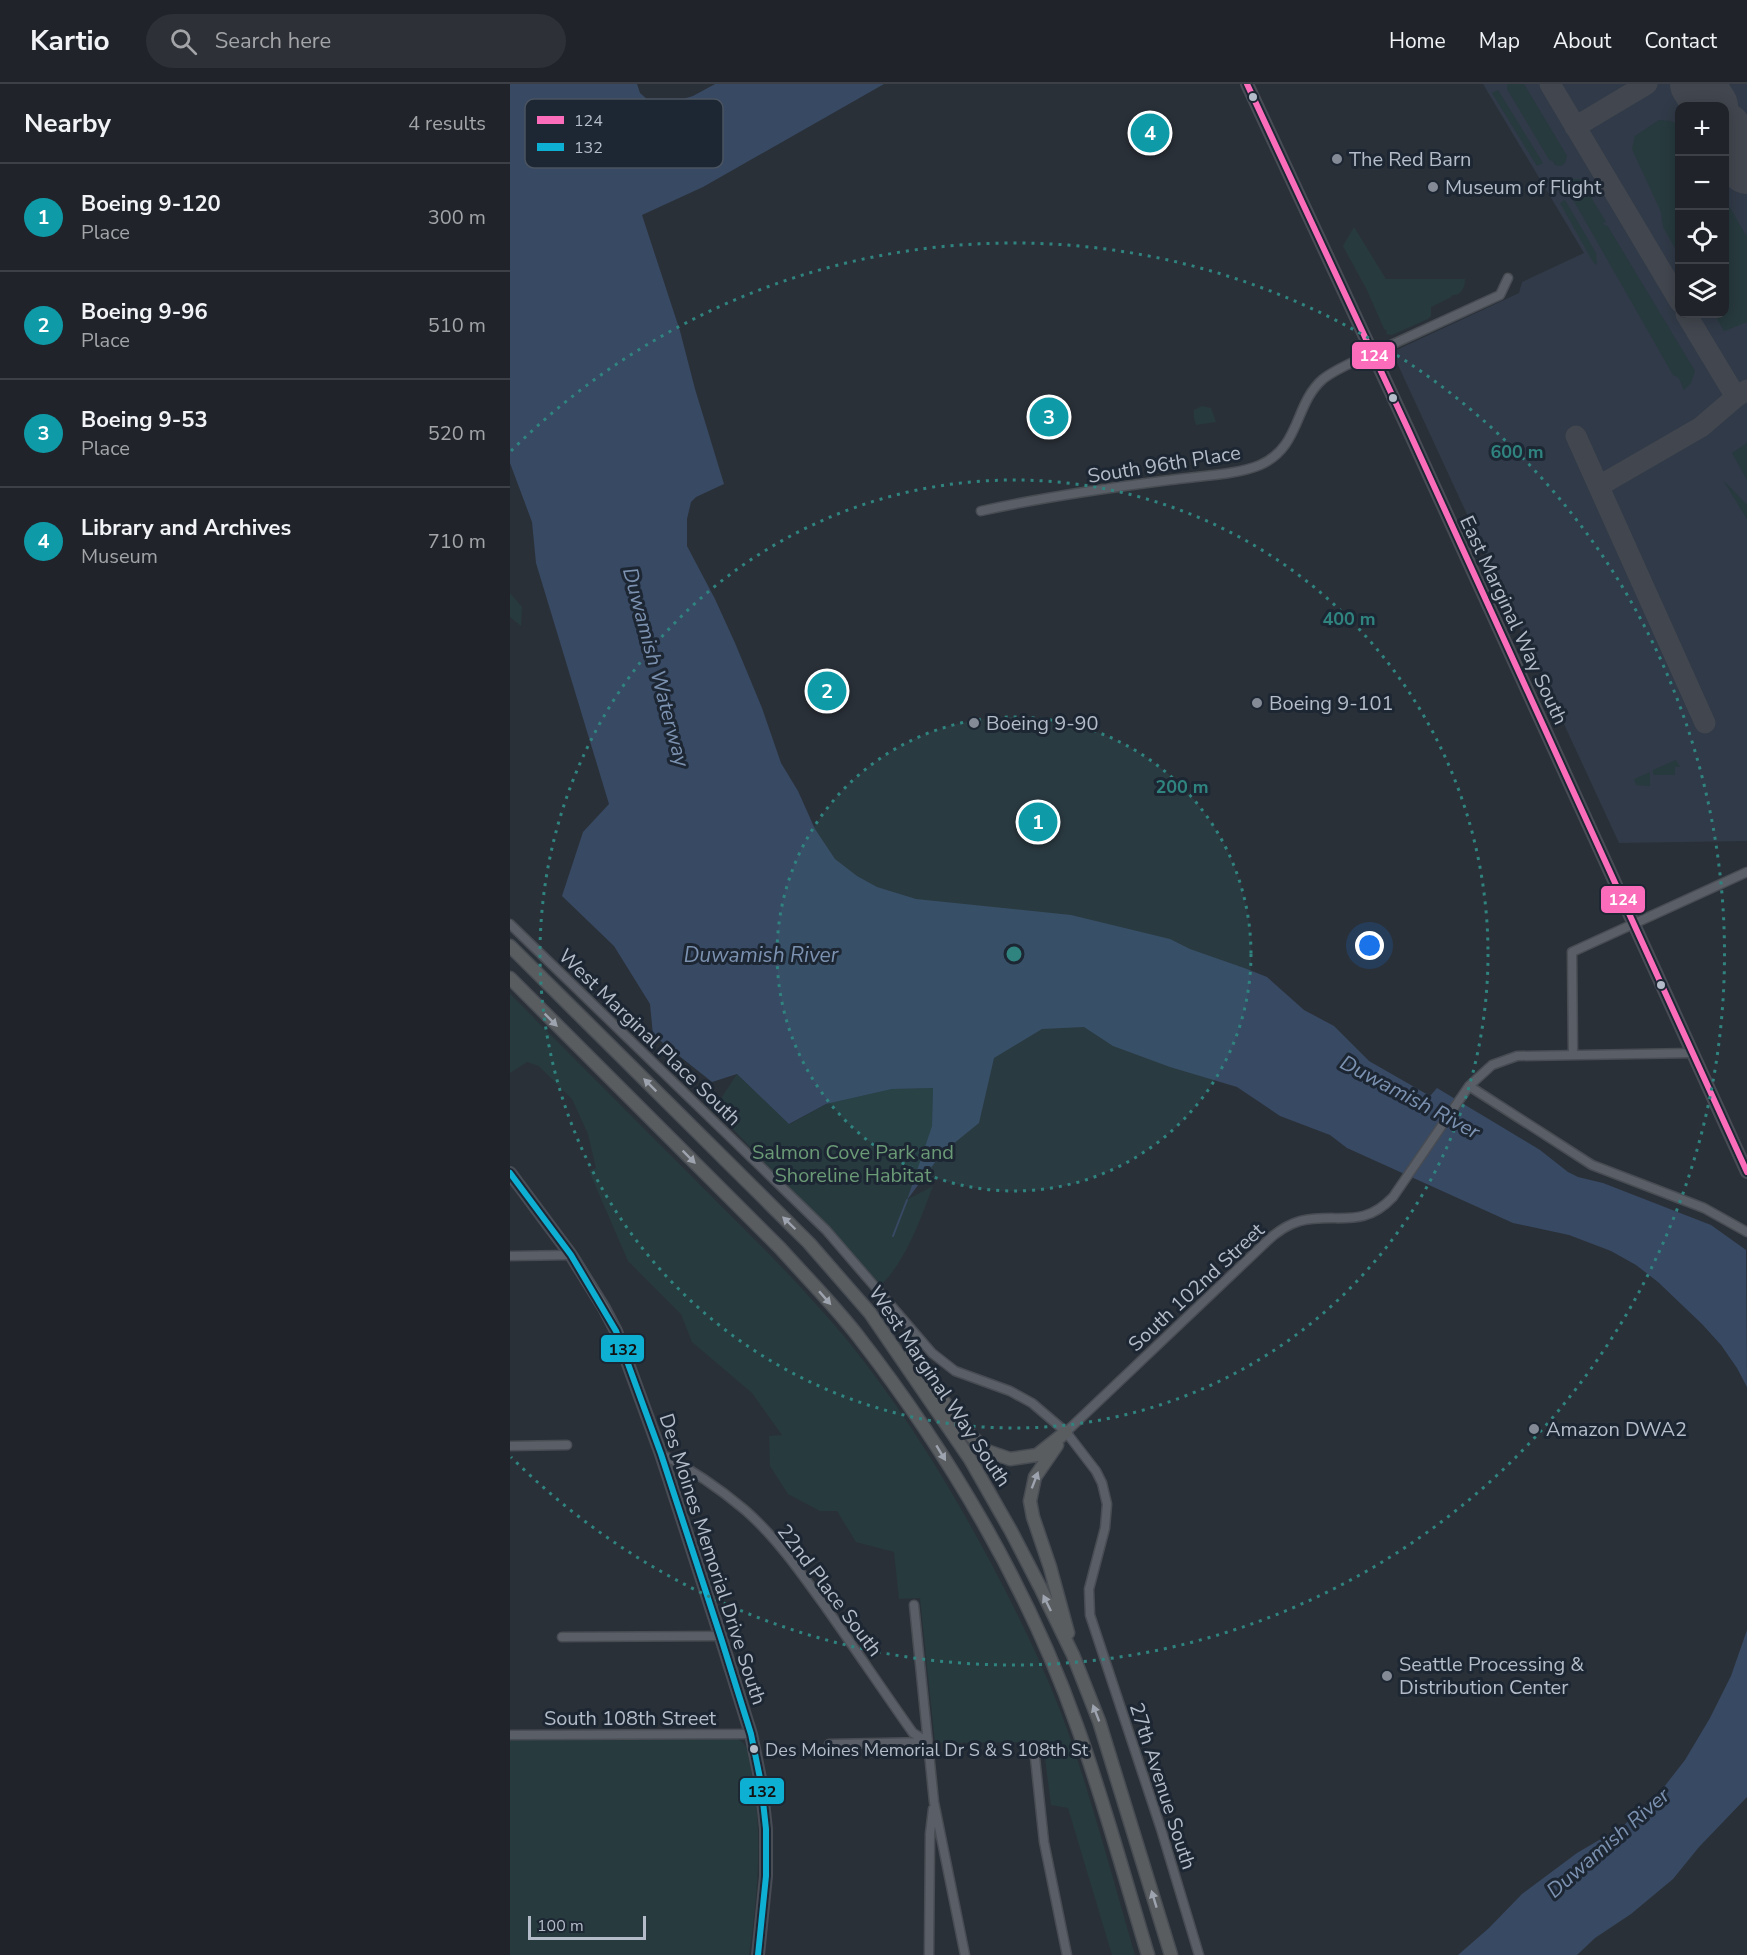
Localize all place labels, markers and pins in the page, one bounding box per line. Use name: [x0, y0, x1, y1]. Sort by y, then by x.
unlabelled marker: [1247, 91, 1259, 103]
pin: 4: [1130, 110, 1170, 156]
place label: The Red Barn: [1349, 146, 1471, 173]
marker: The Red Barn: [1330, 152, 1344, 166]
place label: Museum of Flight: [1445, 174, 1602, 201]
marker: Museum of Flight: [1426, 180, 1440, 194]
unlabelled marker: [1387, 392, 1399, 404]
pin: 3: [1030, 394, 1068, 440]
pin: 2: [808, 668, 846, 714]
place label: Boeing 9-101: [1269, 690, 1394, 717]
marker: Boeing 9-101: [1250, 696, 1264, 710]
place label: Boeing 9-90: [986, 710, 1099, 737]
marker: Boeing 9-90: [967, 716, 981, 730]
pin: 1: [1018, 800, 1058, 844]
centre of rings: [1004, 944, 1024, 964]
unlabelled marker: [1655, 979, 1667, 991]
place label: Amazon DWA2: [1546, 1416, 1687, 1443]
marker: Amazon DWA2: [1527, 1422, 1541, 1436]
place label: Seattle Processing & Distribution Center: [1399, 1651, 1584, 1701]
marker: Seattle Processing & Distribution Center: [1380, 1669, 1394, 1683]
place label: Des Moines Memorial Dr S & S 108th St: [765, 1738, 1089, 1762]
marker: Des Moines Memorial Dr S & S 108th St: [748, 1743, 760, 1755]

